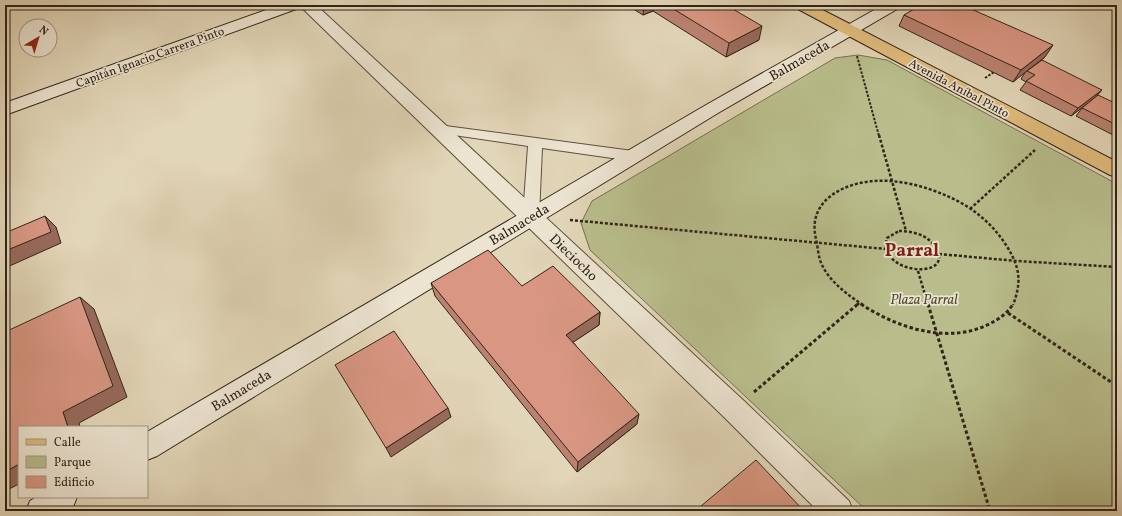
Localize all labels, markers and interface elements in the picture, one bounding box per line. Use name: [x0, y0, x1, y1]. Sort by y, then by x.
north arrow: [18, 18, 58, 58]
text: N: [35, 23, 51, 40]
street label: Capitán Ignacio Carrera Pinto: [74, 24, 227, 92]
street label: Balmaceda: [766, 36, 834, 86]
street label: Avenida Aníbal Pinto: [906, 56, 1012, 122]
street label: Balmaceda: [486, 200, 553, 251]
street label: Dieciocho: [545, 230, 601, 286]
district label: Parral: [885, 239, 939, 264]
park label: Plaza Parral: [890, 291, 958, 310]
street label: Balmaceda: [208, 366, 275, 417]
legend: [18, 426, 148, 498]
text: Calle: [54, 435, 81, 451]
text: Parque: [54, 455, 91, 471]
text: Edificio: [54, 475, 94, 491]

